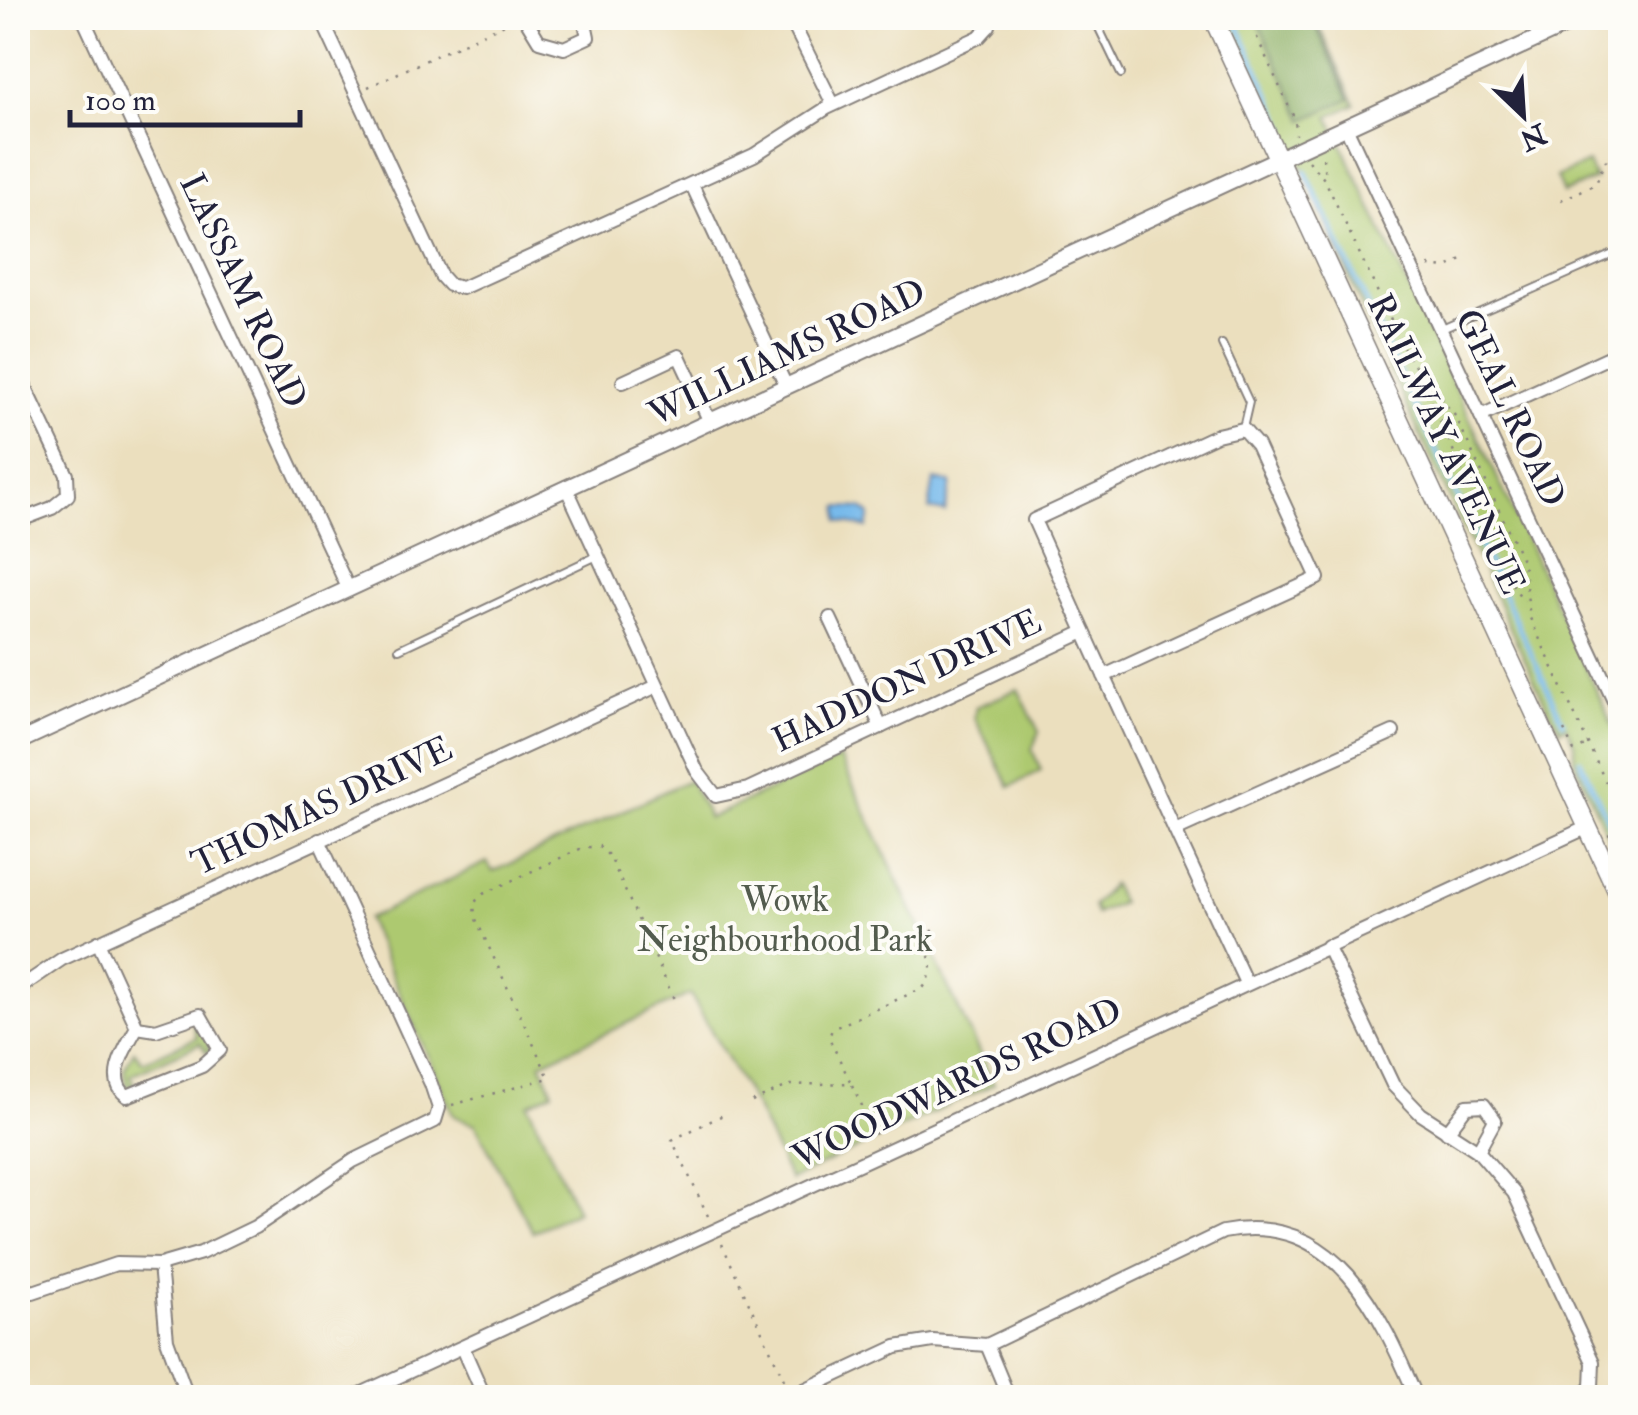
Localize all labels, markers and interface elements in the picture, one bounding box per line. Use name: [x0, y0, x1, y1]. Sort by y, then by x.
scale bar: [70, 65, 300, 127]
north arrow: [1473, 65, 1573, 165]
text: 100 m: [85, 82, 156, 119]
text: N: [1513, 115, 1553, 158]
street label: LASSAM ROAD: [169, 167, 317, 415]
street label: WILLIAMS ROAD: [641, 270, 933, 437]
street label: RAILWAY AVENUE: [1357, 287, 1535, 601]
street label: GEAL ROAD: [1445, 302, 1575, 514]
street label: HADDON DRIVE: [766, 599, 1048, 763]
street label: THOMAS DRIVE: [185, 726, 459, 886]
park label: Wowk Neighbourhood Park: [637, 878, 933, 962]
street label: WOODWARDS ROAD: [784, 988, 1129, 1180]

